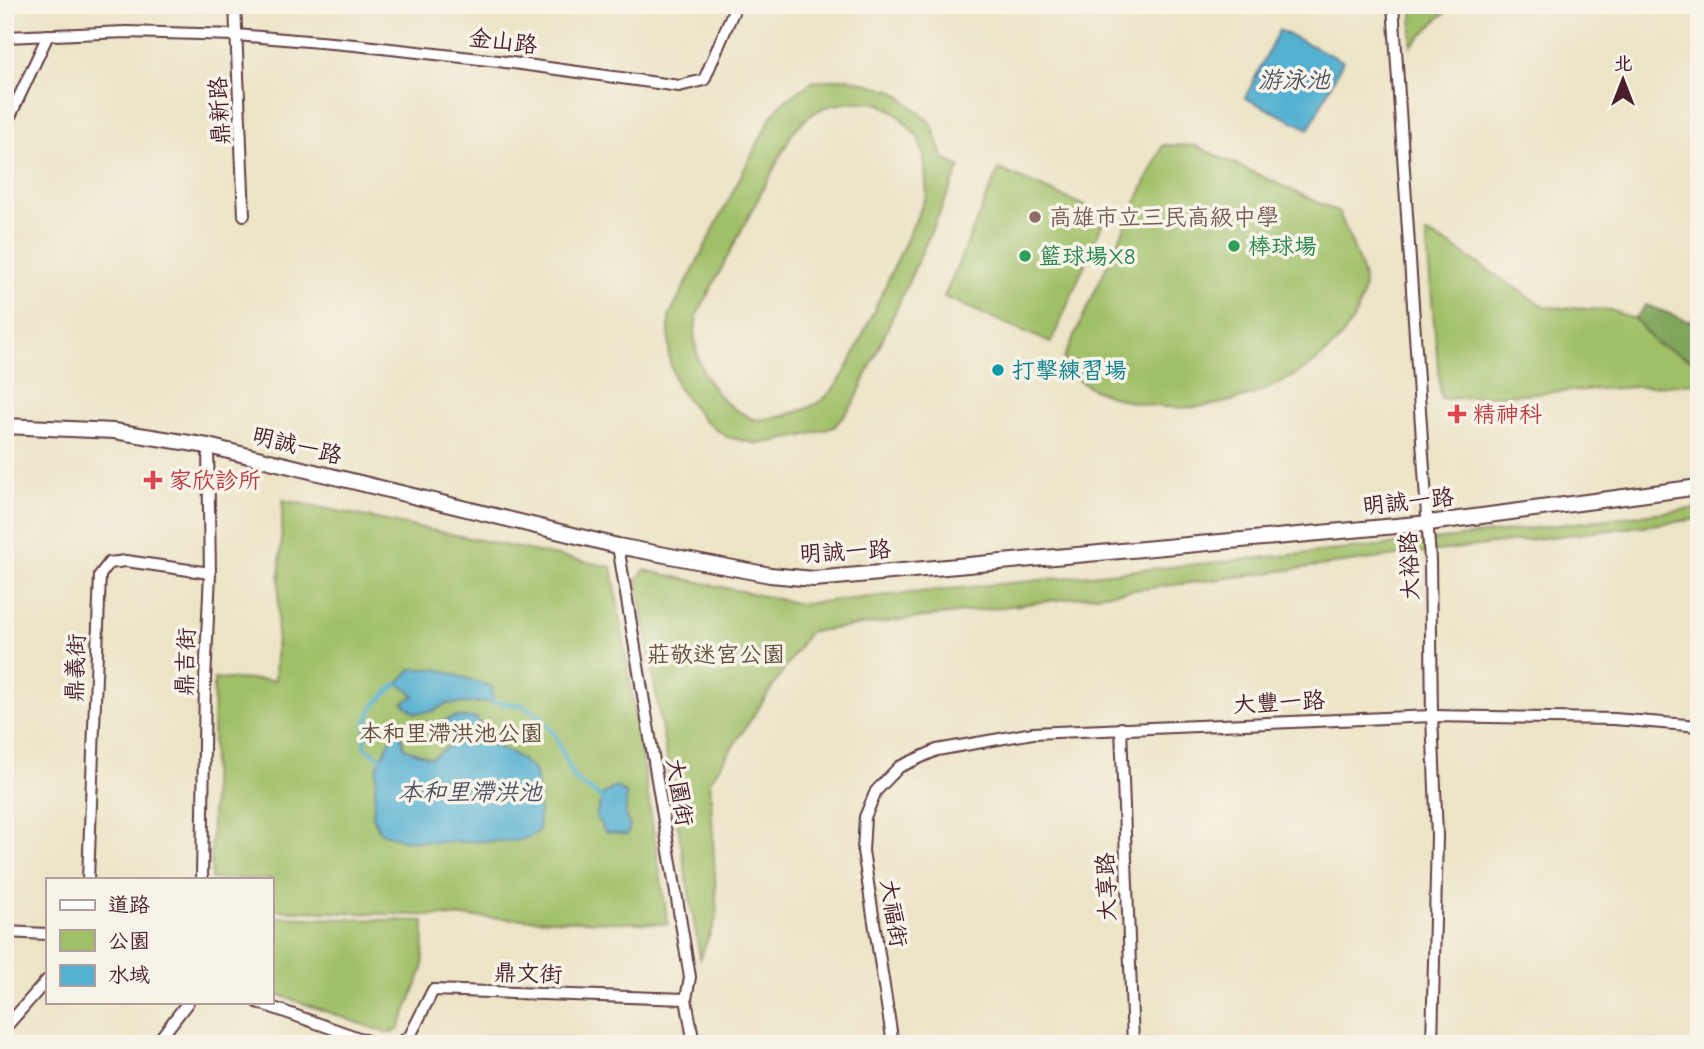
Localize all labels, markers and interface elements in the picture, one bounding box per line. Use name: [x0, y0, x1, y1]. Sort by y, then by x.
street label: 金山路: [467, 24, 539, 59]
north arrow: [1588, 46, 1658, 116]
text: 北: [1613, 53, 1633, 75]
water label: 游泳池: [1258, 66, 1331, 94]
street label: 鼎新路: [204, 76, 235, 146]
place label: 高雄市立三民高級中學: [1049, 204, 1279, 231]
marker: 高雄市立三民高級中學: [1027, 209, 1043, 225]
place label: 棒球場: [1248, 233, 1317, 260]
marker: 棒球場: [1226, 238, 1242, 254]
place label: 籃球場X8: [1039, 243, 1136, 270]
marker: 籃球場X8: [1017, 248, 1033, 264]
place label: 打擊練習場: [1012, 357, 1127, 384]
marker: 打擊練習場: [990, 362, 1006, 378]
place label: 精神科: [1473, 401, 1542, 428]
marker: 精神科: [1447, 404, 1467, 424]
street label: 明誠一路: [249, 421, 345, 470]
place label: 家欣診所: [169, 467, 261, 494]
marker: 家欣診所: [143, 470, 163, 490]
street label: 明誠一路: [1361, 483, 1455, 520]
street label: 大裕路: [1395, 531, 1424, 601]
street label: 明誠一路: [798, 536, 892, 567]
street label: 鼎吉街: [171, 627, 200, 697]
street label: 鼎義街: [61, 633, 90, 703]
park label: 莊敬迷宮公園: [647, 641, 785, 668]
street label: 大豐一路: [1232, 687, 1326, 718]
park label: 本和里滯洪池公園: [359, 720, 543, 747]
street label: 大園街: [661, 756, 698, 828]
water label: 本和里滯洪池: [398, 778, 543, 806]
street label: 大享路: [1092, 852, 1121, 922]
street label: 大福街: [875, 877, 912, 949]
legend: [46, 878, 273, 1004]
text: 道路: [108, 893, 150, 917]
text: 公園: [108, 929, 150, 953]
street label: 鼎文街: [493, 959, 563, 988]
text: 水域: [108, 963, 150, 987]

